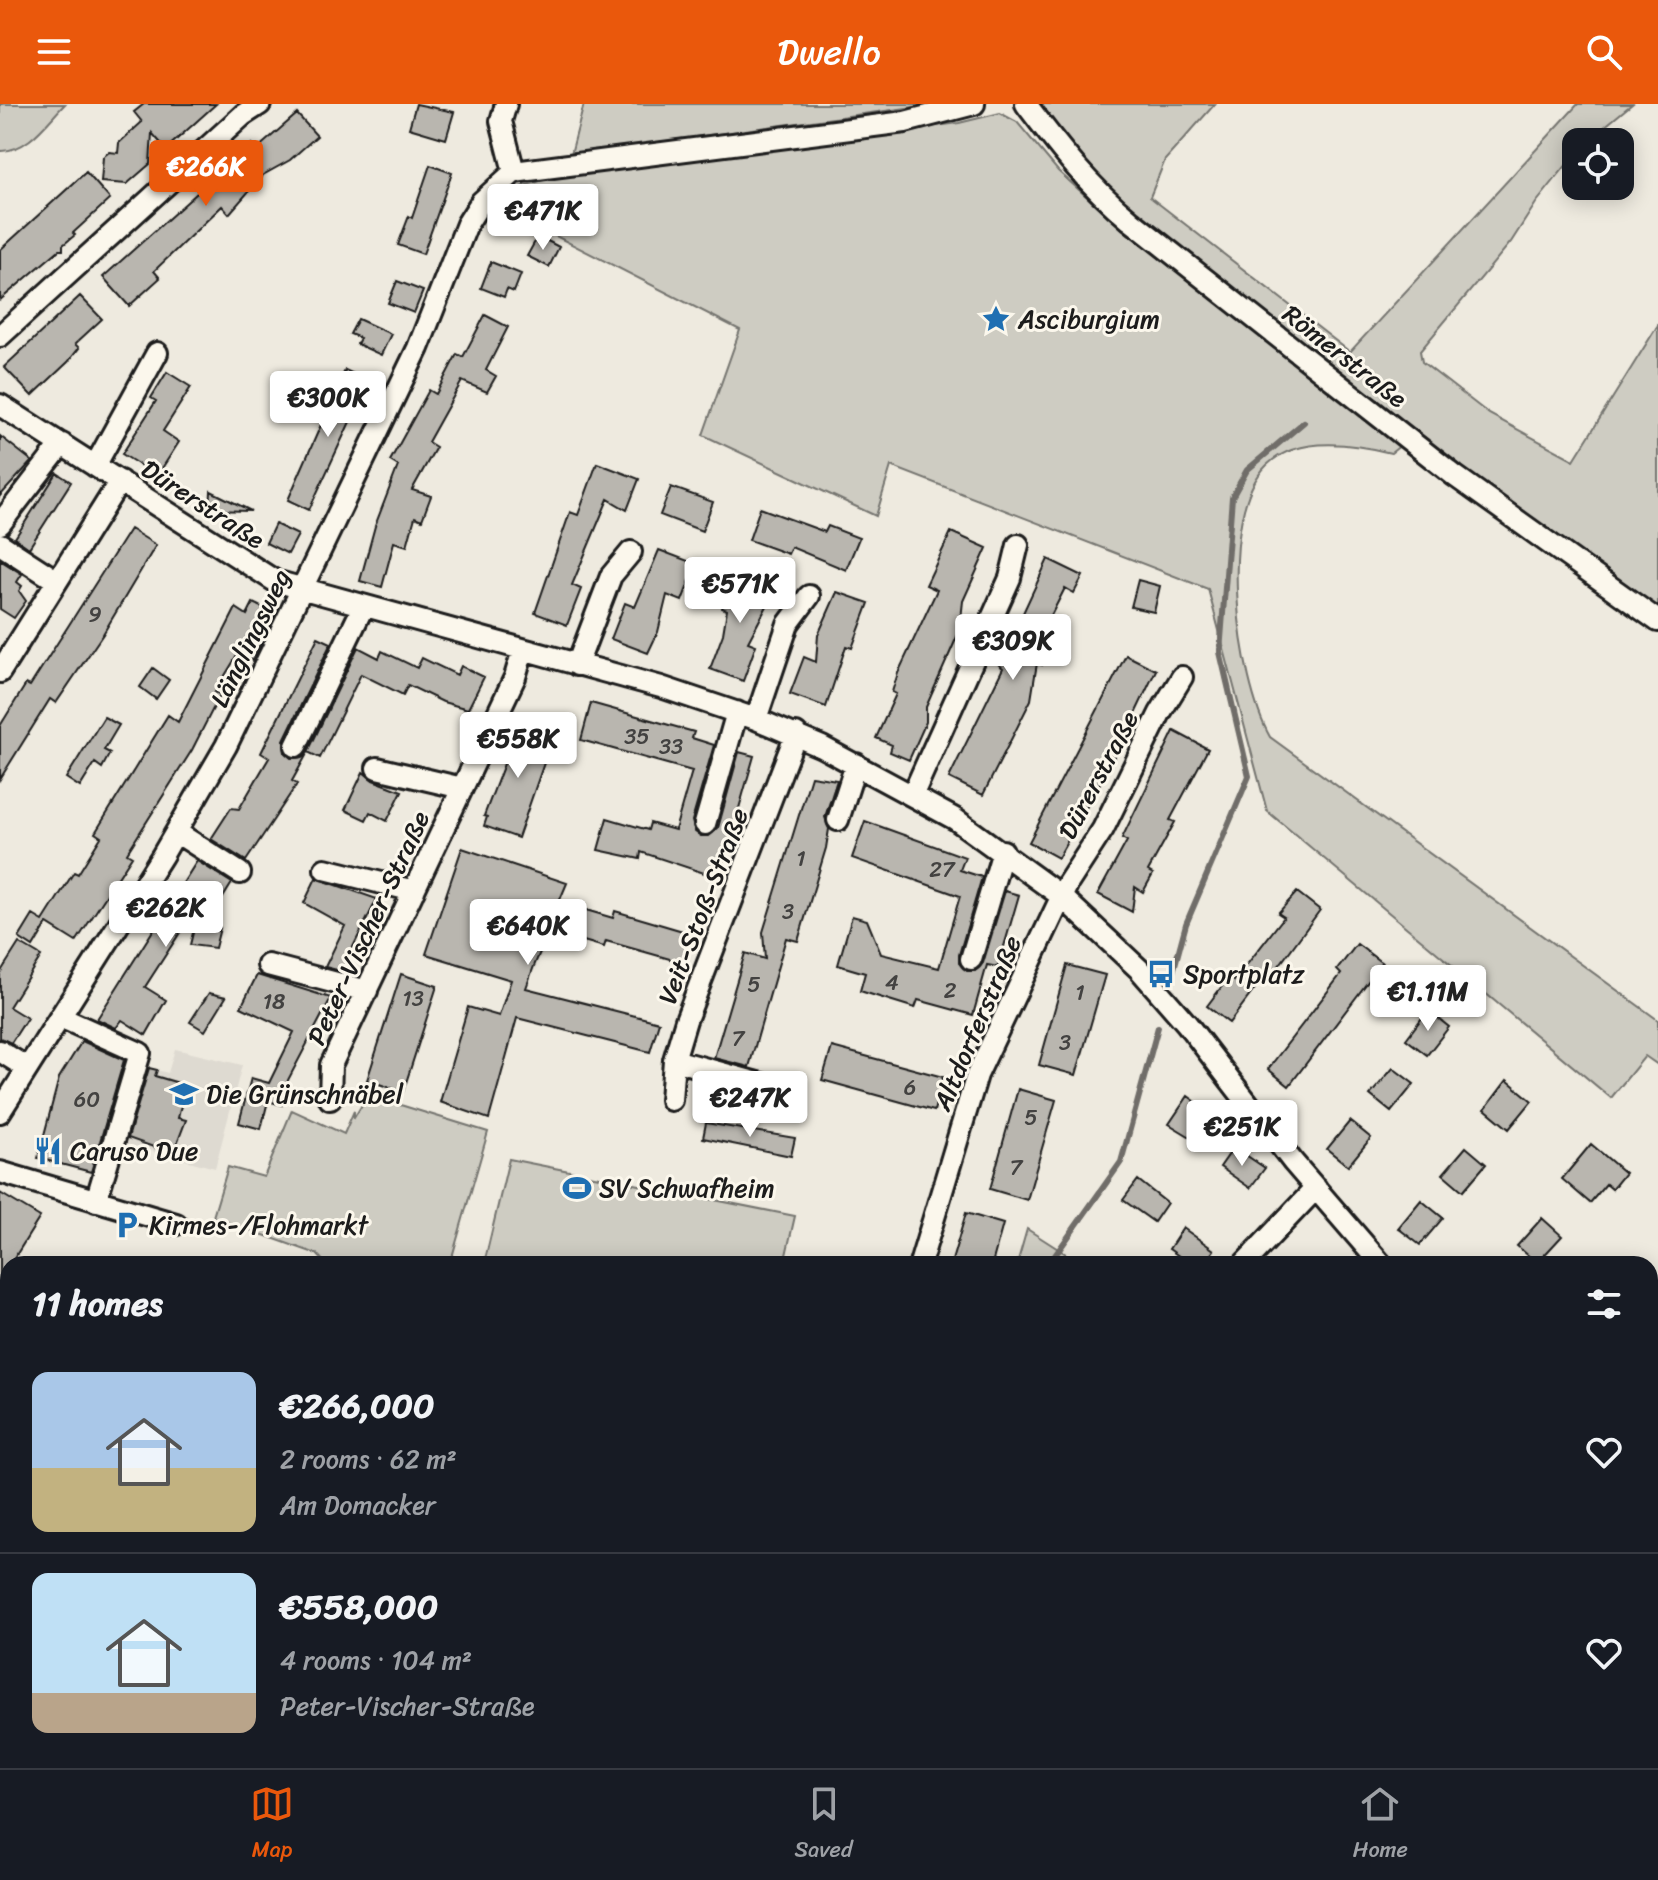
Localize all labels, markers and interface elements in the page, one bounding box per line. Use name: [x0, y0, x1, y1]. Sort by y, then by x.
text: Dwello: [777, 20, 881, 84]
icon: menu: [32, 30, 76, 74]
icon: search: [1582, 30, 1626, 74]
map controls: [1562, 128, 1634, 200]
button: locate: [1562, 128, 1634, 200]
pin: €266K: [150, 140, 262, 208]
text: €266K: [167, 143, 245, 189]
pin: €471K: [487, 184, 599, 252]
text: €471K: [505, 187, 581, 233]
street label: Römerstraße: [1272, 292, 1418, 420]
place label: Asciburgium: [1017, 296, 1160, 342]
place icon: Asciburgium: [981, 304, 1011, 334]
pin: €300K: [272, 371, 384, 439]
text: €300K: [288, 374, 368, 420]
street label: Dürerstraße: [132, 446, 275, 562]
pin: €571K: [684, 557, 796, 625]
text: €571K: [703, 560, 777, 606]
street label: Länglingsweg: [197, 561, 303, 715]
house number: 9: [88, 595, 102, 634]
pin: €309K: [957, 614, 1069, 682]
text: €309K: [973, 617, 1053, 663]
street label: Dürerstraße: [1045, 702, 1151, 848]
pin: €558K: [462, 712, 574, 780]
text: €558K: [478, 715, 558, 761]
house number: 35: [624, 717, 650, 756]
house number: 33: [659, 727, 683, 766]
street label: Veit-Stoß-Straße: [644, 801, 762, 1011]
street label: Peter-Vischer-Straße: [293, 803, 443, 1053]
house number: 1: [796, 839, 806, 878]
house number: 27: [929, 850, 956, 889]
pin: €262K: [110, 881, 222, 949]
text: €262K: [127, 884, 205, 930]
house number: 3: [782, 892, 794, 931]
pin: €640K: [472, 899, 584, 967]
text: €640K: [488, 902, 568, 948]
street label: Altdorferstraße: [919, 928, 1035, 1119]
place label: Sportplatz: [1183, 951, 1305, 997]
bus stop icon: Sportplatz: [1146, 959, 1176, 989]
house number: 4: [885, 963, 899, 1002]
house number: 5: [747, 965, 761, 1004]
pin: €1.11M: [1363, 965, 1493, 1033]
text: €1.11M: [1388, 968, 1468, 1014]
house number: 2: [944, 971, 957, 1010]
house number: 1: [1075, 973, 1085, 1012]
house number: 13: [402, 979, 424, 1018]
house number: 18: [263, 982, 285, 1021]
house number: 7: [732, 1019, 746, 1058]
house number: 3: [1059, 1023, 1071, 1062]
house number: 6: [904, 1068, 916, 1107]
place label: Die Grünschnäbel: [206, 1071, 404, 1117]
pin: €247K: [694, 1071, 806, 1139]
text: €247K: [710, 1074, 790, 1120]
school or university icon: Die Grünschnäbel: [169, 1079, 199, 1109]
house number: 60: [74, 1080, 100, 1119]
house number: 5: [1024, 1098, 1038, 1137]
pin: €251K: [1186, 1100, 1298, 1168]
text: €251K: [1204, 1103, 1280, 1149]
place label: Caruso Due: [70, 1128, 198, 1174]
restaurant icon: Caruso Due: [33, 1136, 63, 1166]
house number: 7: [1010, 1148, 1024, 1187]
place label: SV Schwafheim: [599, 1165, 775, 1211]
sports icon: SV Schwafheim: [562, 1173, 592, 1203]
place label: Kirmes-/Flohmarkt: [149, 1202, 369, 1248]
parking icon: Kirmes-/Flohmarkt: [112, 1210, 142, 1240]
text: 11 homes: [32, 1274, 163, 1334]
icon: filters: [1582, 1282, 1626, 1326]
text: €266,000: [280, 1376, 434, 1436]
icon: home: [96, 1404, 192, 1500]
icon: heart: [1582, 1430, 1626, 1474]
text: 2 rooms · 62 m²: [280, 1436, 457, 1482]
text: Am Domacker: [280, 1482, 436, 1528]
text: €558,000: [280, 1577, 438, 1637]
icon: home: [96, 1605, 192, 1701]
icon: heart: [1582, 1631, 1626, 1675]
text: 4 rooms · 104 m²: [280, 1637, 472, 1683]
text: Peter-Vischer-Straße: [280, 1683, 534, 1729]
tab: Map: [250, 1782, 294, 1869]
tab: Saved: [795, 1782, 853, 1869]
tab: Home: [1353, 1782, 1408, 1869]

